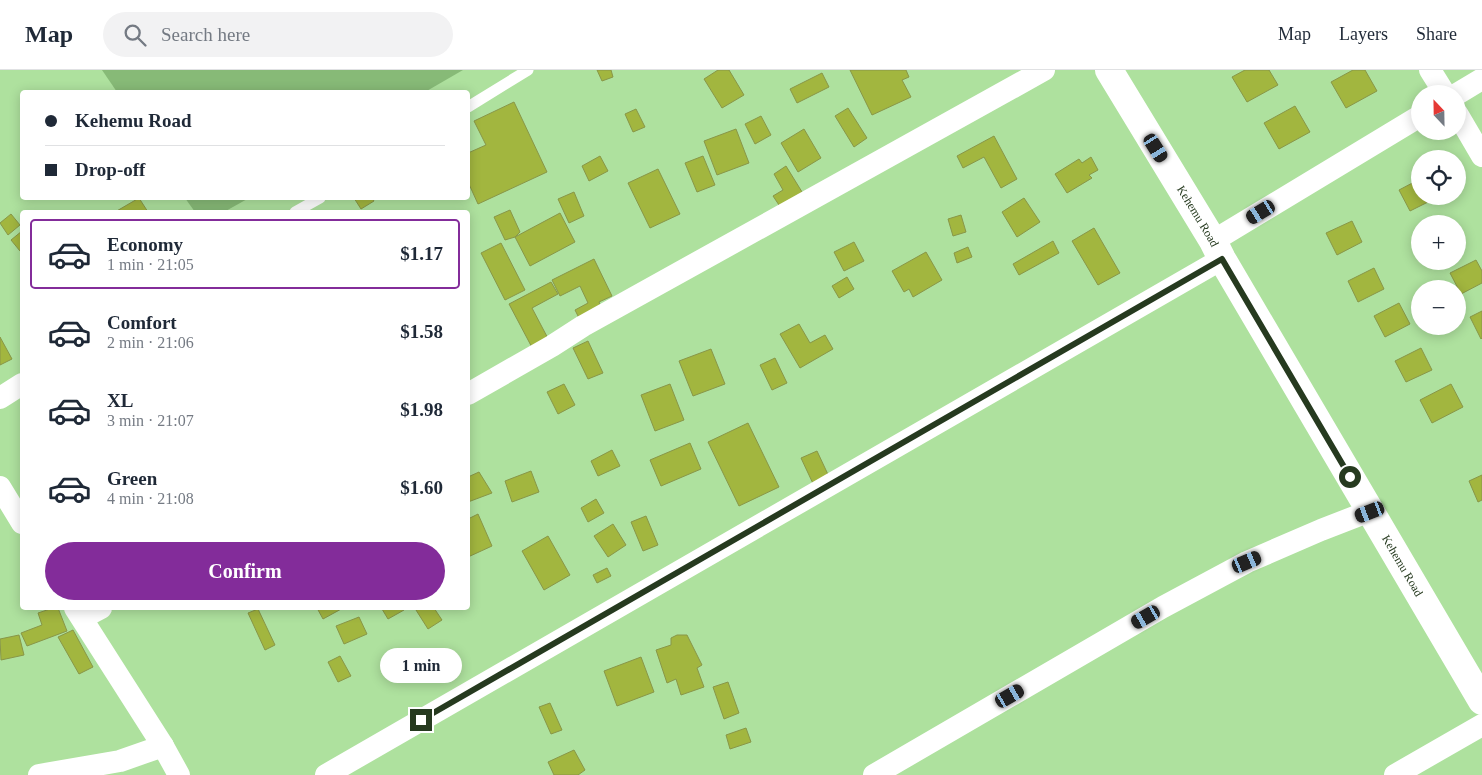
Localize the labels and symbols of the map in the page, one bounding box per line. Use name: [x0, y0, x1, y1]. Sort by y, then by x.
north arrow: [1411, 85, 1466, 140]
car: [1141, 131, 1170, 165]
street label: Kehemu Road: [1174, 183, 1222, 249]
car: [1244, 198, 1277, 226]
route start: [1339, 466, 1361, 488]
car: [1353, 500, 1386, 524]
street label: Kehemu Road: [1379, 532, 1426, 599]
car: [1230, 549, 1263, 575]
car: [1129, 603, 1162, 631]
callout: 1 min: [380, 648, 462, 682]
car: [993, 682, 1026, 710]
route end: [410, 709, 432, 731]

